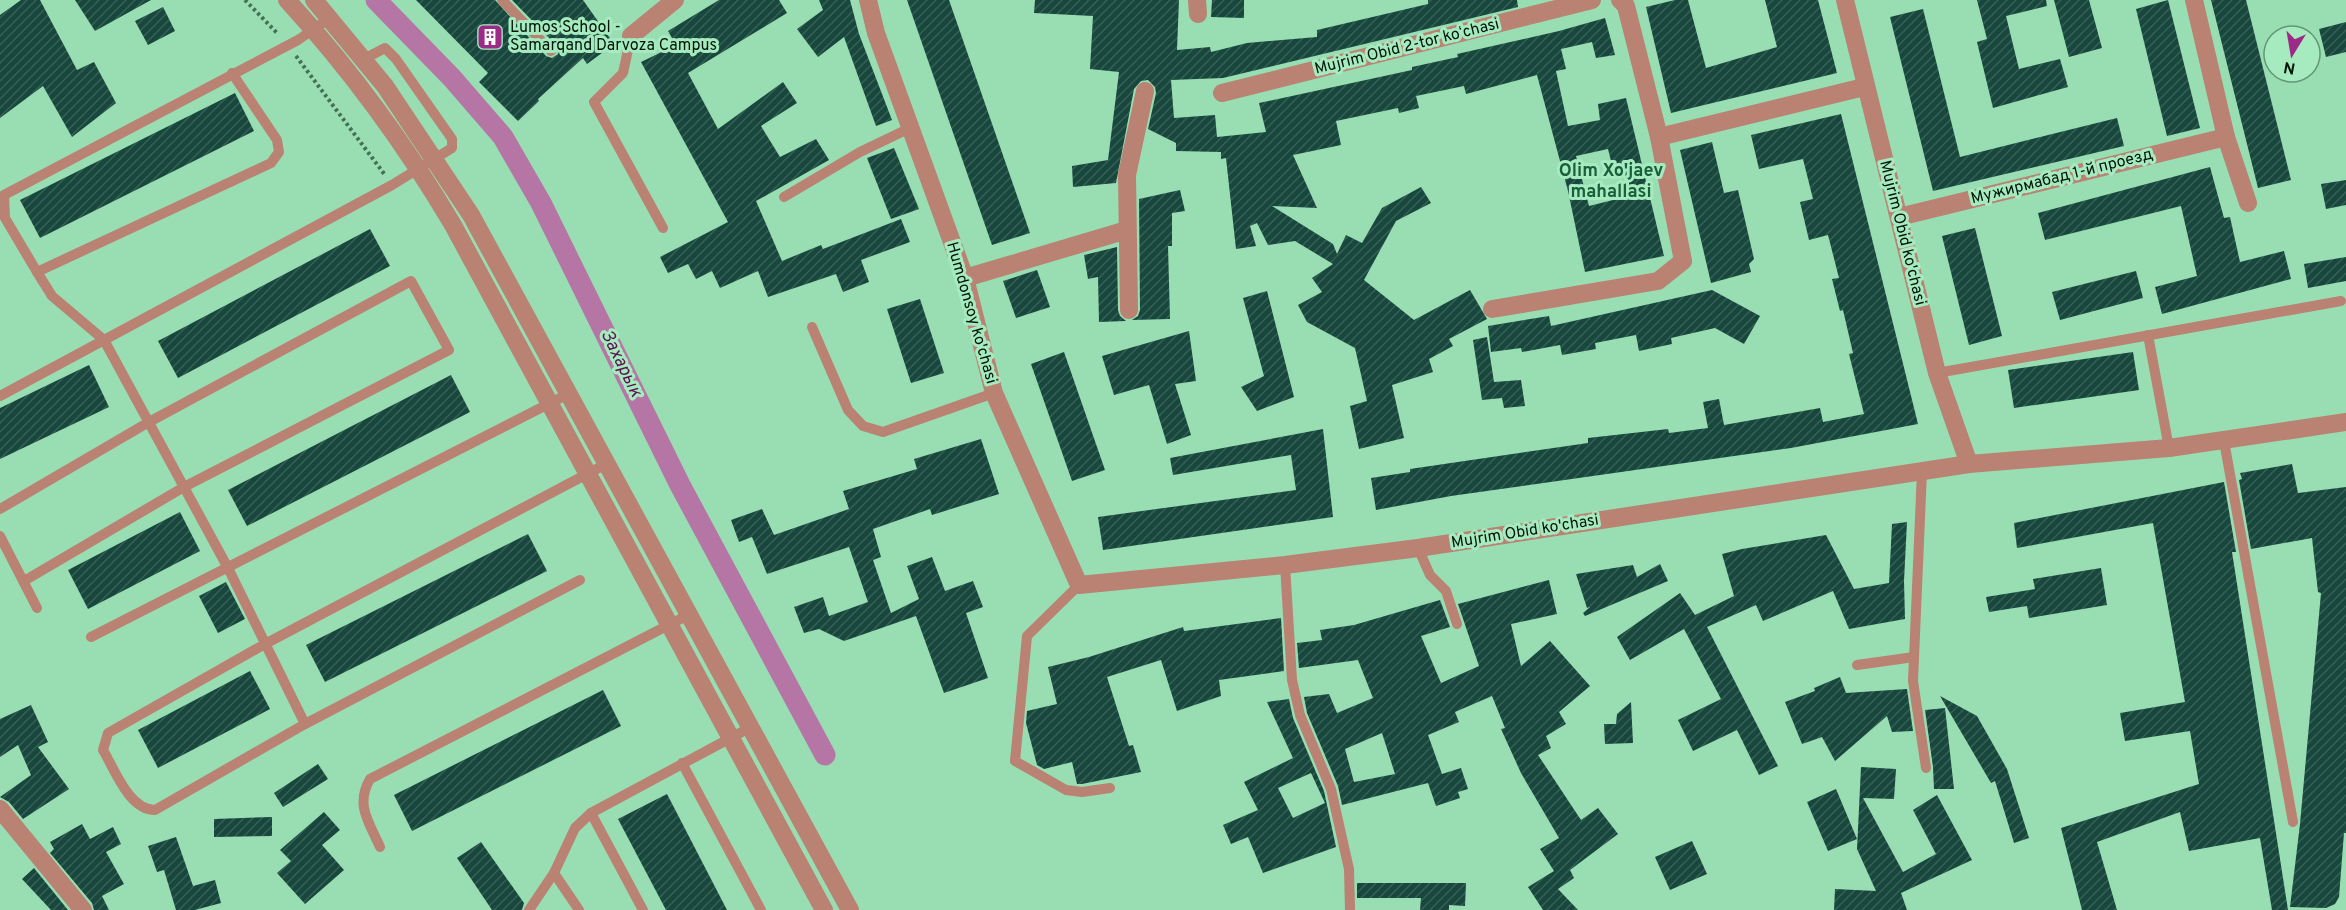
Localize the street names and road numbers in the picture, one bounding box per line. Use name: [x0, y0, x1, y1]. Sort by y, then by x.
street label: Mujrim Obid 2-tor koʻchasi: [1312, 14, 1502, 80]
street label: Мужирмабад 1-й проезд: [1969, 145, 2155, 209]
street label: Mujrim Obid ko'chasi: [1874, 158, 1930, 308]
street label: Humdonsoy ko'chasi: [941, 240, 1001, 386]
street label: Mujrim Obid ko'chasi: [1450, 510, 1600, 554]

